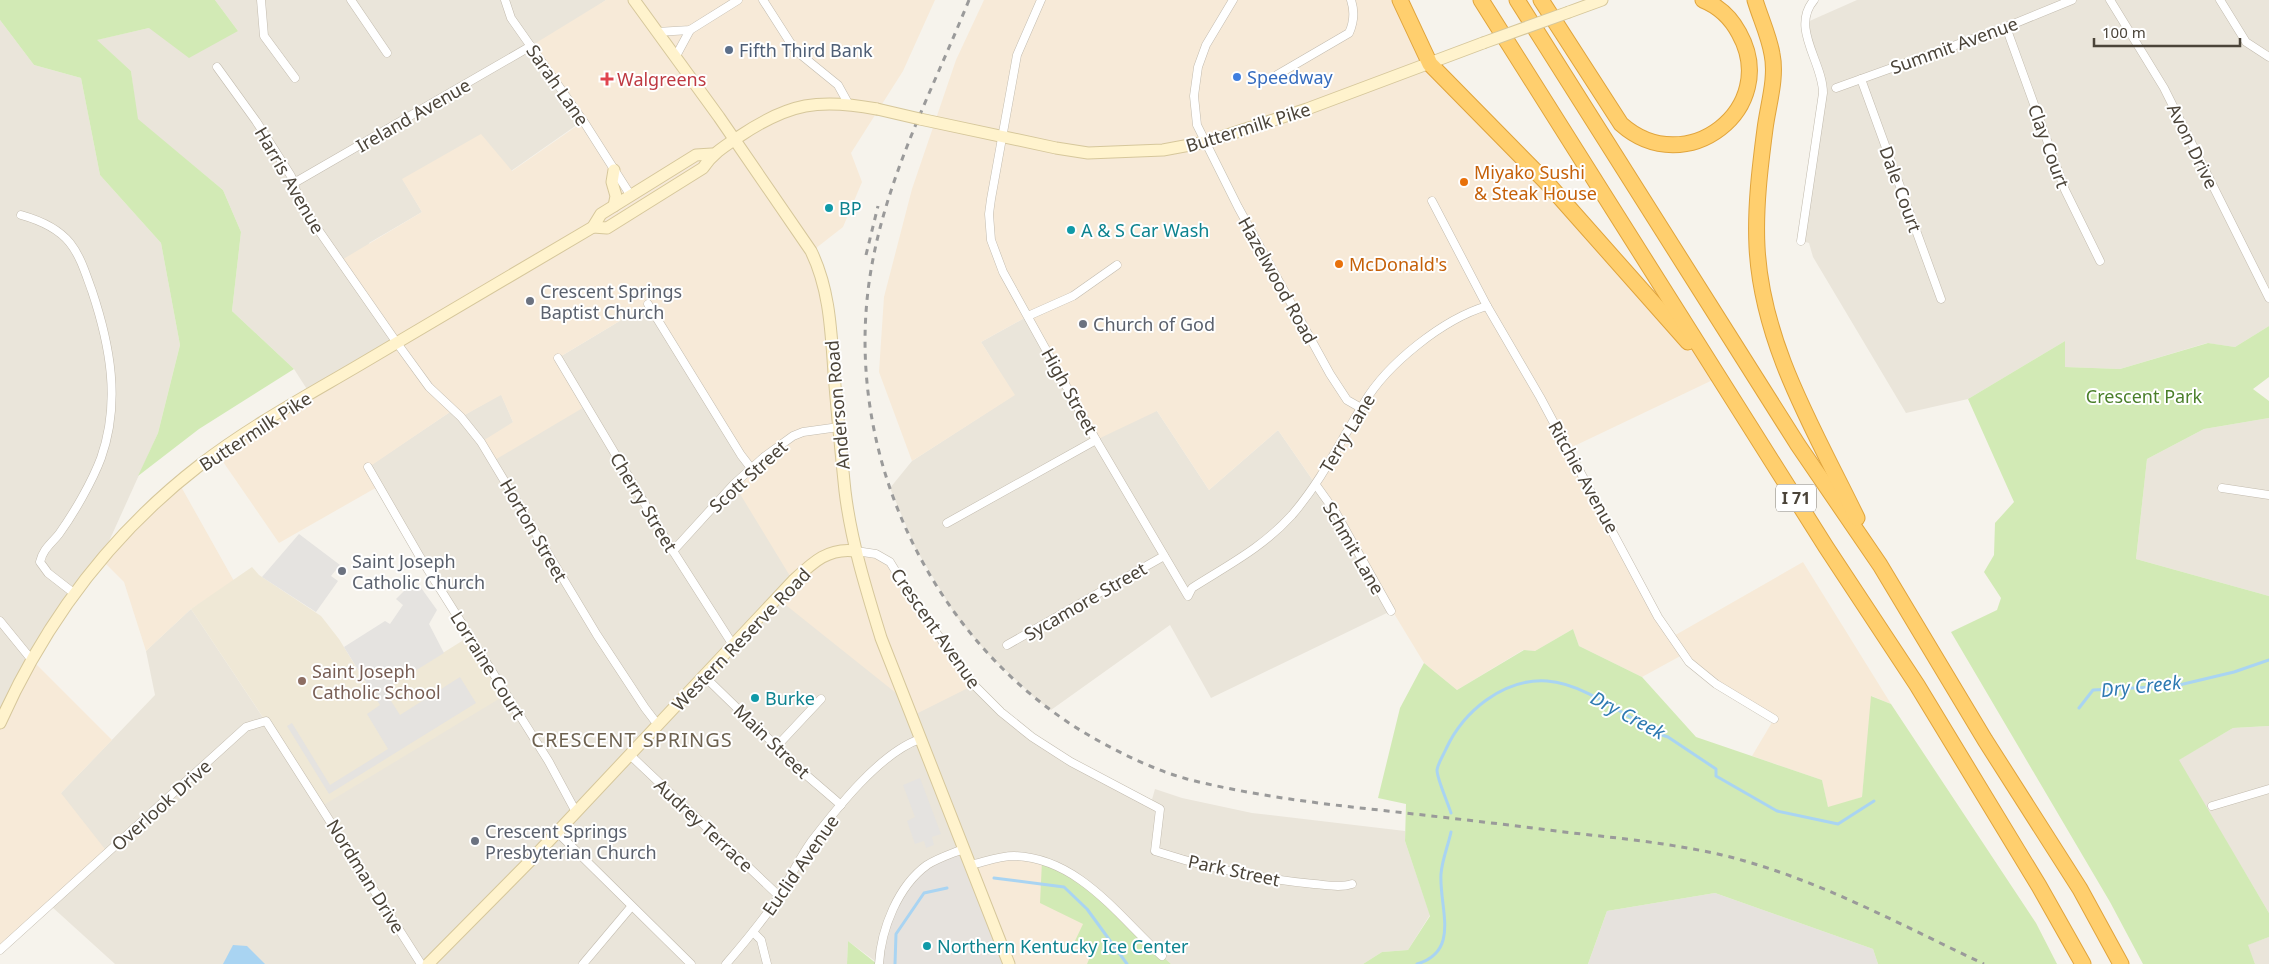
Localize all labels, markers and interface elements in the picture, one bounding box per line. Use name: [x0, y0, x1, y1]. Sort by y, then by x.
street label: Summit Avenue: [1887, 11, 2021, 79]
scale bar: [2094, 15, 2240, 47]
text: 100 m: [2102, 22, 2146, 42]
place label: Fifth Third Bank: [739, 38, 873, 62]
street label: Sarah Lane: [521, 40, 595, 130]
marker: Fifth Third Bank: [723, 44, 735, 56]
place label: Speedway: [1247, 65, 1334, 89]
place label: Walgreens: [617, 67, 706, 91]
marker: Speedway: [1231, 71, 1243, 83]
street label: Ireland Avenue: [352, 73, 474, 157]
marker: Walgreens: [601, 73, 613, 85]
street label: Buttermilk Pike: [1183, 97, 1313, 157]
street label: Avon Drive: [2162, 99, 2224, 193]
street label: Clay Court: [2023, 101, 2075, 192]
street label: Harris Avenue: [250, 122, 330, 238]
street label: Dale Court: [1874, 143, 1928, 236]
place label: Miyako Sushi & Steak House: [1474, 160, 1597, 205]
marker: Miyako Sushi & Steak House: [1458, 176, 1470, 188]
place label: BP: [839, 196, 862, 220]
marker: BP: [823, 202, 835, 214]
street label: Hazelwood Road: [1233, 212, 1323, 348]
place label: A & S Car Wash: [1081, 218, 1209, 242]
marker: A & S Car Wash: [1065, 224, 1077, 236]
place label: McDonald's: [1349, 252, 1447, 276]
marker: McDonald's: [1333, 258, 1345, 270]
place label: Crescent Springs Baptist Church: [540, 279, 682, 324]
marker: Crescent Springs Baptist Church: [524, 295, 536, 307]
place label: Church of God: [1093, 312, 1215, 336]
marker: Church of God: [1077, 318, 1089, 330]
street label: Anderson Road: [819, 339, 855, 471]
street label: High Street: [1036, 344, 1104, 439]
park label: Crescent Park: [2086, 384, 2203, 408]
street label: Buttermilk Pike: [194, 386, 316, 476]
street label: Terry Lane: [1314, 389, 1380, 477]
street label: Ritchie Avenue: [1543, 417, 1625, 537]
street label: Scott Street: [704, 434, 793, 517]
street label: Cherry Street: [605, 448, 683, 556]
street label: Horton Street: [495, 474, 573, 586]
road number: I 71: [1776, 484, 1816, 512]
street label: Schmit Lane: [1318, 497, 1390, 599]
place label: Saint Joseph Catholic Church: [352, 549, 485, 594]
street label: Sycamore Street: [1019, 556, 1151, 646]
street label: Western Reserve Road: [666, 562, 816, 716]
street label: Crescent Avenue: [886, 563, 986, 693]
marker: Saint Joseph Catholic Church: [336, 565, 348, 577]
street label: Lorraine Court: [445, 607, 531, 724]
place label: Saint Joseph Catholic School: [312, 659, 441, 704]
water label: Dry Creek: [2099, 669, 2183, 703]
marker: Saint Joseph Catholic School: [296, 675, 308, 687]
water label: Dry Creek: [1586, 685, 1670, 746]
place label: Burke: [765, 686, 815, 710]
marker: Burke: [749, 692, 761, 704]
street label: Main Street: [729, 699, 816, 784]
district label: CRESCENT SPRINGS: [531, 726, 733, 753]
street label: Overlook Drive: [106, 754, 216, 856]
street label: Audrey Terrace: [649, 773, 759, 877]
street label: Euclid Avenue: [756, 810, 844, 920]
street label: Nordman Drive: [321, 815, 411, 937]
place label: Crescent Springs Presbyterian Church: [485, 819, 657, 864]
marker: Crescent Springs Presbyterian Church: [469, 835, 481, 847]
street label: Park Street: [1186, 849, 1282, 892]
place label: Northern Kentucky Ice Center: [937, 934, 1189, 958]
marker: Northern Kentucky Ice Center: [921, 940, 933, 952]

